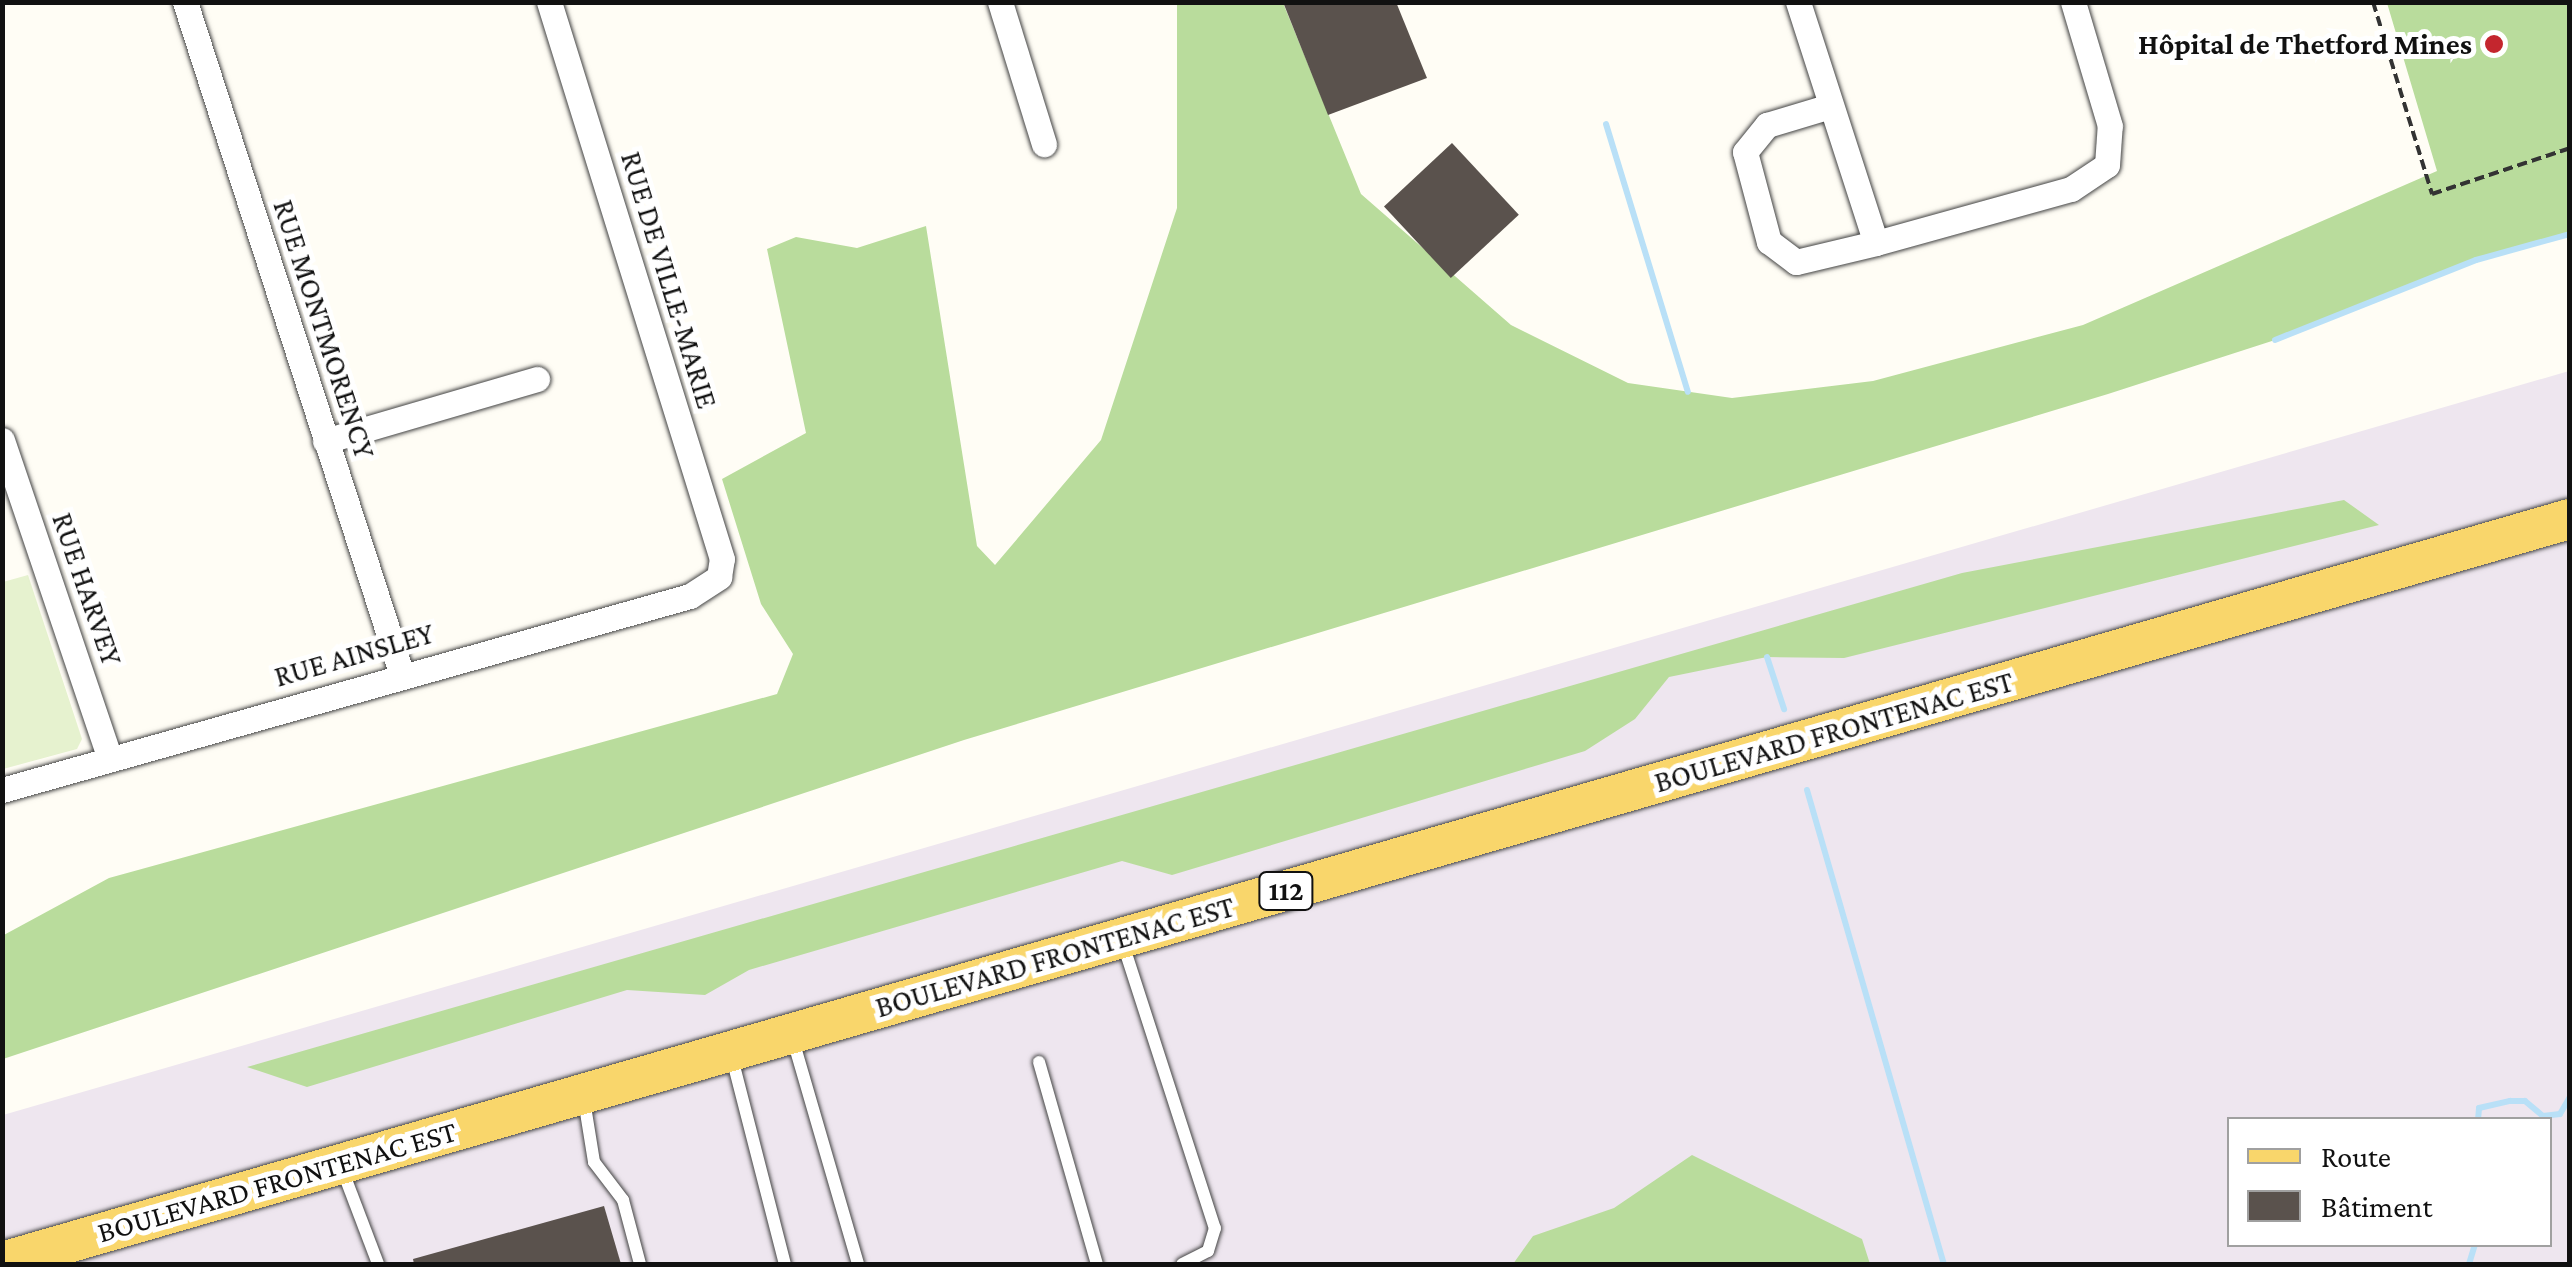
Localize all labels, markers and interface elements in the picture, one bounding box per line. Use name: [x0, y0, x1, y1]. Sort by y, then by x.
place label: Hôpital de Thetford Mines: [2138, 26, 2472, 62]
marker: Hôpital de Thetford Mines: [2481, 31, 2507, 57]
street label: RUE DE VILLE-MARIE: [613, 147, 725, 413]
street label: RUE MONTMORENCY: [265, 195, 383, 463]
street label: RUE HARVEY: [44, 508, 130, 670]
street label: RUE AINSLEY: [270, 615, 438, 695]
street label: BOULEVARD FRONTENAC EST: [1650, 663, 2018, 801]
road number: 112: [1256, 868, 1316, 914]
street label: BOULEVARD FRONTENAC EST: [871, 888, 1239, 1026]
street label: BOULEVARD FRONTENAC EST: [93, 1113, 461, 1251]
legend: [2227, 1117, 2552, 1247]
text: Route: [2321, 1140, 2391, 1173]
text: Bâtiment: [2321, 1190, 2432, 1223]

